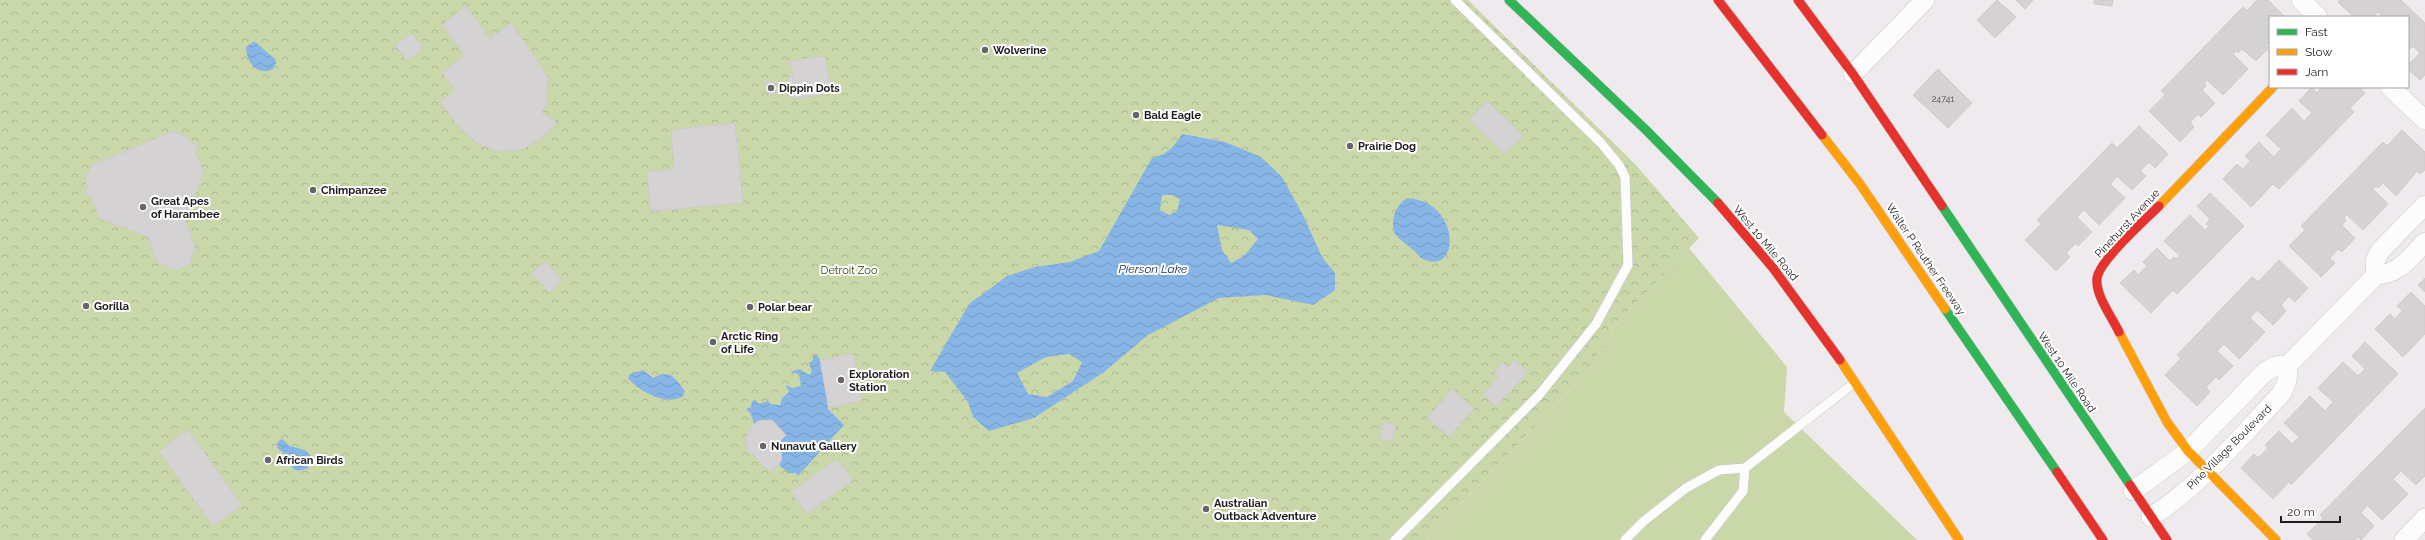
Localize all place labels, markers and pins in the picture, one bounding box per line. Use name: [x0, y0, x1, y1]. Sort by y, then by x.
place label: Wolverine: [993, 44, 1047, 57]
marker: Wolverine: [980, 45, 990, 55]
place label: Dippin Dots: [779, 82, 840, 95]
marker: Dippin Dots: [766, 83, 776, 93]
place label: Bald Eagle: [1144, 109, 1201, 122]
marker: Bald Eagle: [1131, 110, 1141, 120]
place label: Prairie Dog: [1358, 140, 1416, 153]
marker: Prairie Dog: [1345, 141, 1355, 151]
place label: Chimpanzee: [321, 184, 387, 197]
marker: Chimpanzee: [308, 185, 318, 195]
place label: Great Apes of Harambee: [151, 195, 220, 221]
marker: Great Apes of Harambee: [138, 202, 148, 212]
place label: Gorilla: [94, 300, 129, 313]
marker: Gorilla: [81, 301, 91, 311]
place label: Polar bear: [758, 301, 813, 314]
marker: Polar bear: [745, 302, 755, 312]
place label: Arctic Ring of Life: [721, 330, 778, 356]
marker: Arctic Ring of Life: [708, 337, 718, 347]
place label: Exploration Station: [849, 368, 910, 394]
marker: Exploration Station: [836, 375, 846, 385]
place label: Nunavut Gallery: [771, 440, 857, 453]
marker: Nunavut Gallery: [758, 441, 768, 451]
place label: African Birds: [276, 454, 344, 467]
marker: African Birds: [263, 455, 273, 465]
place label: Australian Outback Adventure: [1214, 497, 1317, 523]
marker: Australian Outback Adventure: [1201, 504, 1211, 514]

